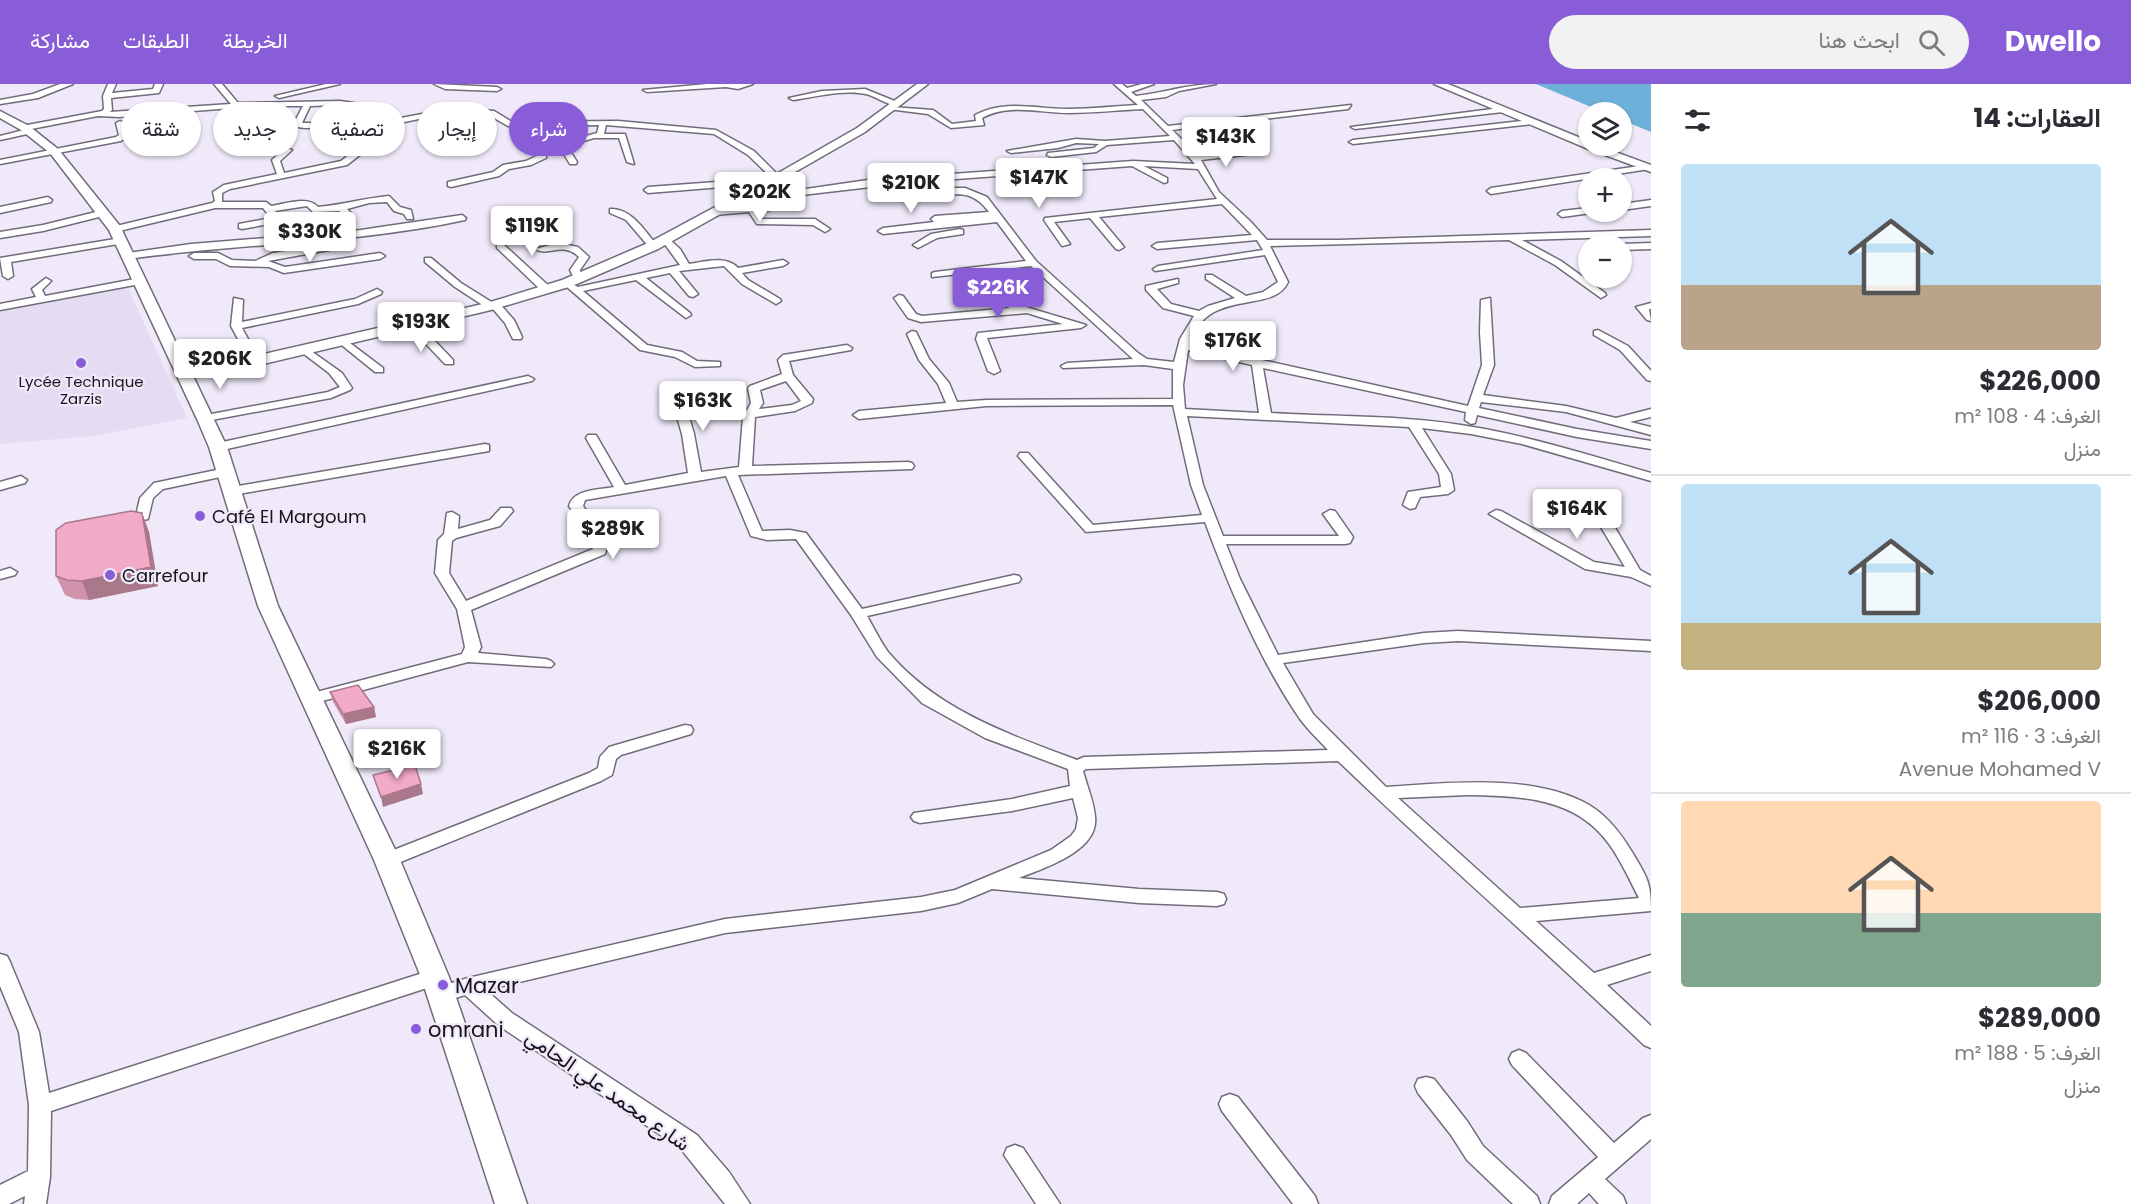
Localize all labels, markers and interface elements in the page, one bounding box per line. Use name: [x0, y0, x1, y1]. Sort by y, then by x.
search box: [1549, 15, 1969, 69]
text: Dwello: [2005, 22, 2101, 61]
text: ابحث هنا: [1818, 25, 1900, 56]
text: مشاركة: [30, 26, 90, 55]
text: الطبقات: [123, 26, 190, 55]
text: الخريطة: [223, 26, 288, 55]
icon: search: [1915, 26, 1948, 59]
text: العقارات: 14: [1974, 100, 2101, 136]
chip: شقة: [121, 102, 201, 156]
chip: جديد: [213, 102, 298, 156]
chip: تصفية: [310, 102, 405, 156]
chip: إيجار: [417, 102, 497, 156]
chip: شراء: [509, 102, 588, 156]
map controls: [1578, 102, 1632, 288]
button: layers: [1578, 102, 1632, 156]
icon: filters: [1681, 104, 1714, 137]
pin: $143K: [1184, 117, 1268, 168]
text: $143K: [1196, 122, 1256, 150]
pin: $147K: [997, 158, 1081, 209]
pin: $210K: [869, 163, 953, 214]
text: $147K: [1010, 163, 1068, 191]
text: $210K: [881, 168, 941, 196]
button: +: [1578, 168, 1632, 222]
pin: $202K: [718, 172, 802, 223]
text: $202K: [729, 177, 791, 205]
icon: home: [1837, 203, 1945, 311]
pin: $119K: [490, 206, 574, 257]
text: $119K: [505, 211, 559, 239]
pin: $330K: [268, 212, 352, 263]
text: $330K: [278, 217, 342, 245]
button: −: [1578, 234, 1632, 288]
pin: $226K: [956, 268, 1040, 319]
text: $226K: [967, 273, 1029, 301]
pin: $193K: [379, 302, 463, 353]
text: $193K: [391, 307, 451, 335]
pin: $176K: [1191, 321, 1275, 372]
text: $176K: [1204, 326, 1262, 354]
pin: $206K: [178, 339, 262, 390]
text: $206K: [188, 344, 252, 372]
marker: Lycée Technique Zarzis: [74, 356, 88, 370]
text: $226,000: [1979, 363, 2101, 399]
place label: Lycée Technique Zarzis: [18, 371, 144, 409]
pin: $163K: [661, 381, 745, 432]
text: $163K: [673, 386, 733, 414]
text: الغرف: 4 · 108 m²: [1954, 402, 2101, 430]
text: منزل: [2064, 435, 2101, 463]
pin: $164K: [1535, 489, 1619, 540]
text: $164K: [1547, 494, 1607, 522]
place label: Café El Margoum: [212, 504, 367, 529]
marker: Café El Margoum: [193, 509, 207, 523]
pin: $289K: [571, 509, 655, 560]
text: $289K: [581, 514, 645, 542]
icon: home: [1837, 523, 1945, 631]
place label: Carrefour: [122, 563, 209, 588]
marker: Carrefour: [103, 568, 117, 582]
text: $206,000: [1977, 683, 2101, 719]
text: الغرف: 3 · 116 m²: [1961, 722, 2101, 750]
pin: $216K: [355, 729, 439, 780]
text: $216K: [368, 734, 426, 762]
text: Avenue Mohamed V: [1899, 755, 2101, 783]
icon: home: [1837, 840, 1945, 948]
place label: Mazar: [455, 971, 519, 1000]
marker: Mazar: [436, 978, 450, 992]
text: $289,000: [1978, 1000, 2101, 1036]
place label: omrani: [428, 1015, 504, 1044]
marker: omrani: [409, 1022, 423, 1036]
street label: شارع محمد علي الحامي: [518, 1022, 696, 1160]
text: الغرف: 5 · 188 m²: [1954, 1039, 2101, 1067]
text: منزل: [2064, 1072, 2101, 1100]

